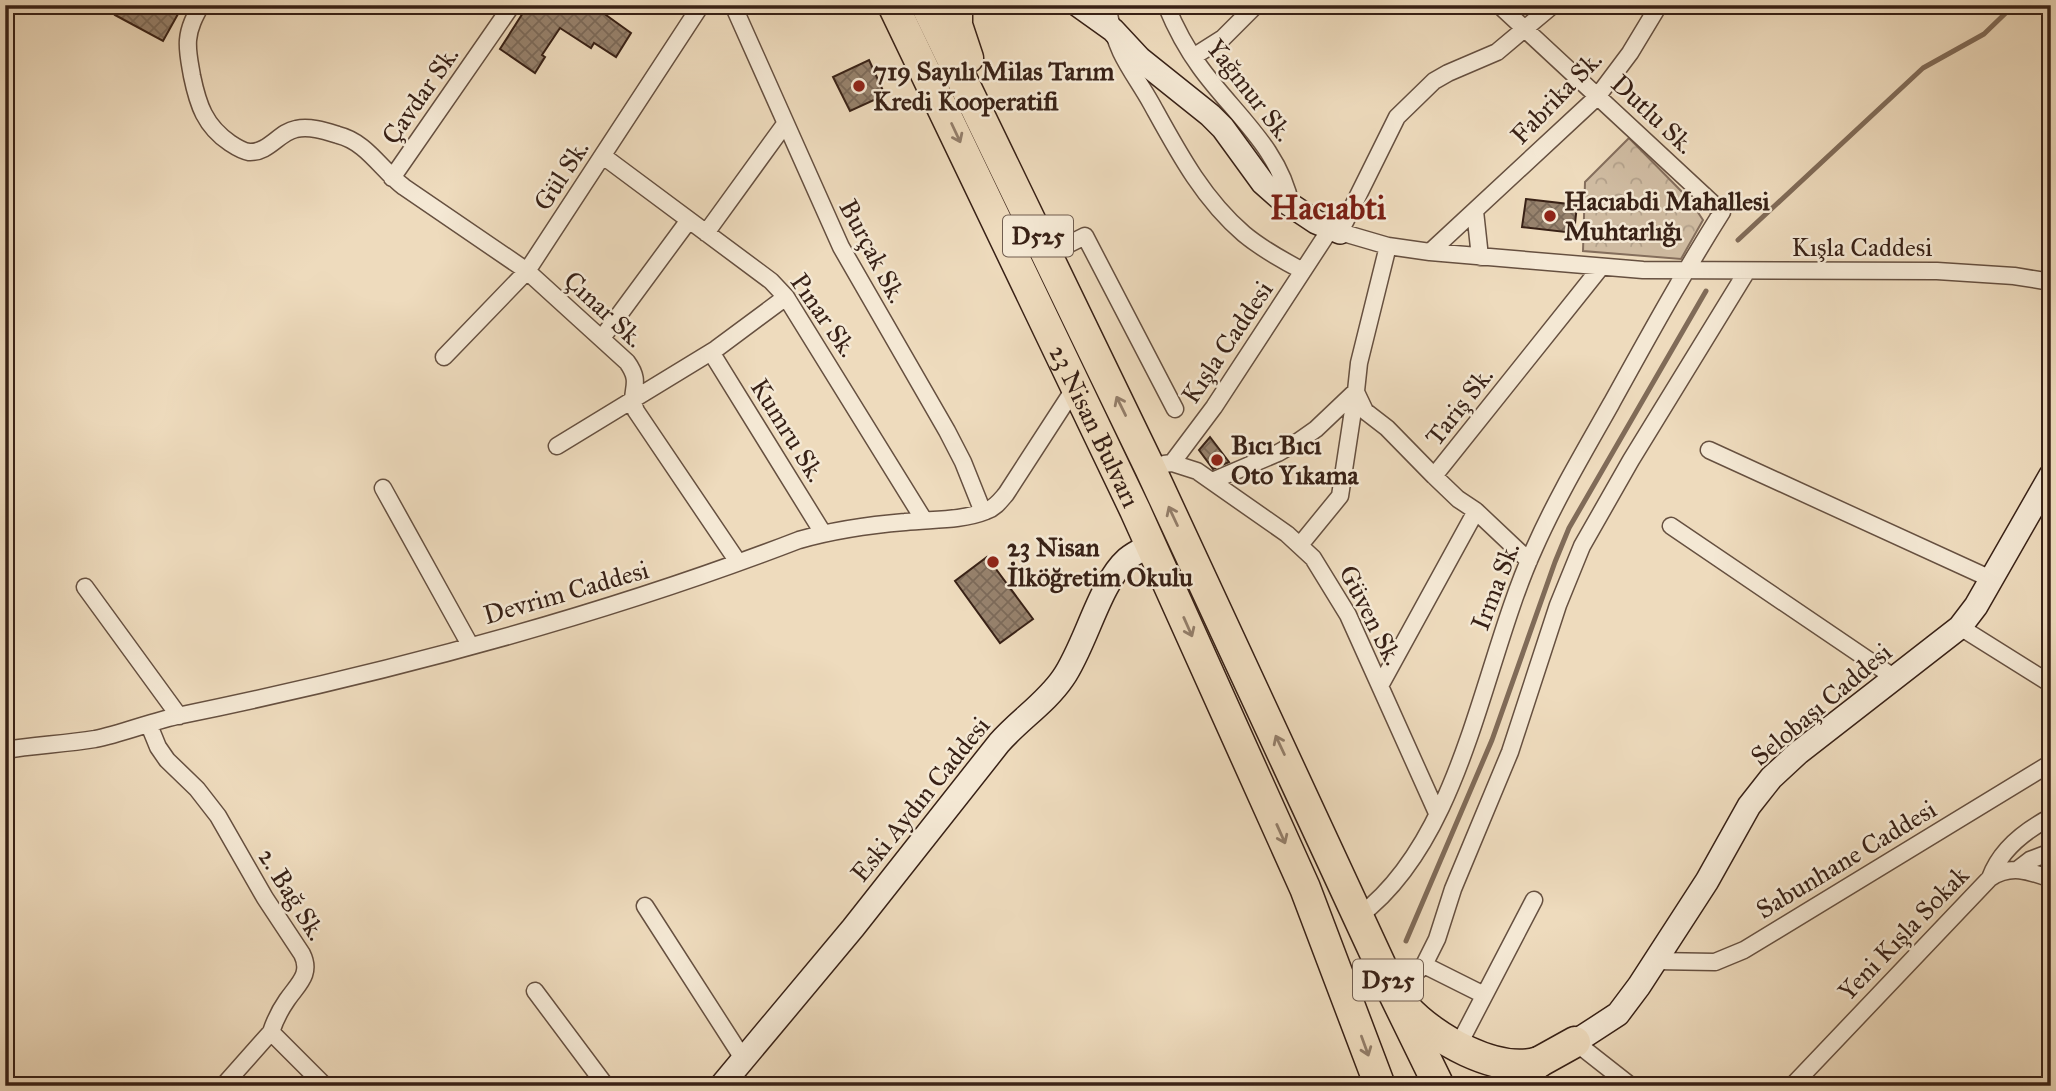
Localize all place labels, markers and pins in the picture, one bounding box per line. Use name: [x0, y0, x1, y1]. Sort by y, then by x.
place label: 719 Sayılı Milas Tarım Kredi Kooperatifi: [873, 55, 1114, 117]
marker: 719 Sayılı Milas Tarım Kredi Kooperatifi: [851, 78, 867, 94]
place label: Hacıabdi Mahallesi Muhtarlığı: [1564, 185, 1770, 248]
marker: Hacıabdi Mahallesi Muhtarlığı: [1542, 208, 1558, 224]
place label: Bıcı Bıcı Oto Yıkama: [1231, 429, 1359, 491]
marker: Bıcı Bıcı Oto Yıkama: [1209, 452, 1225, 468]
place label: 23 Nisan İlköğretim Okulu: [1007, 531, 1193, 594]
marker: 23 Nisan İlköğretim Okulu: [985, 554, 1001, 570]

